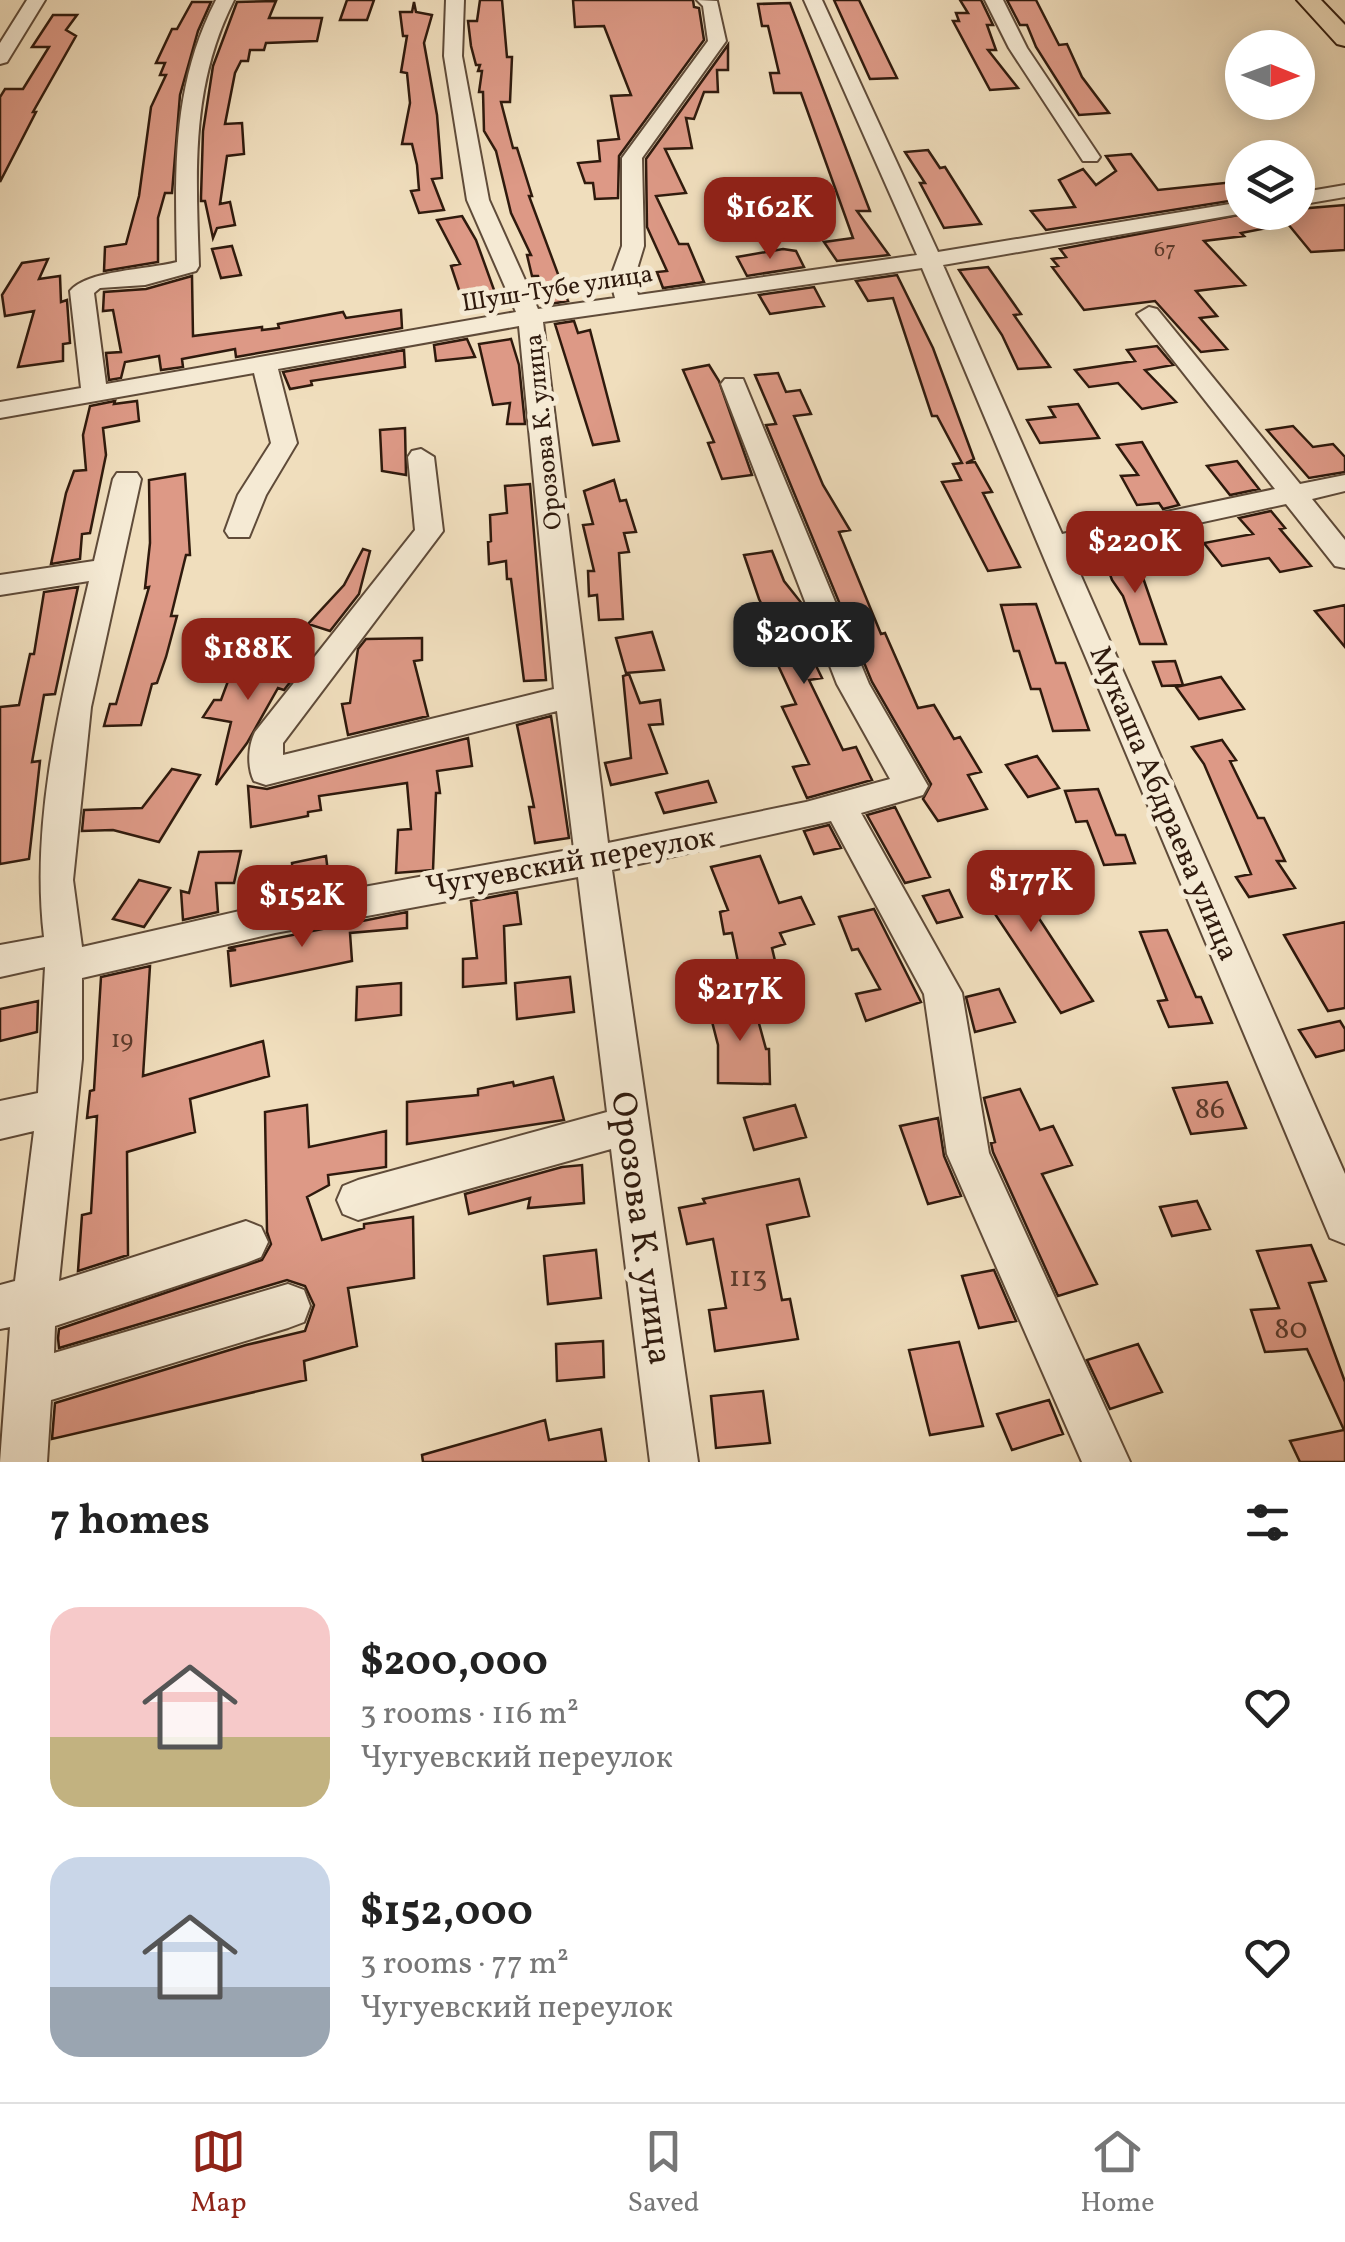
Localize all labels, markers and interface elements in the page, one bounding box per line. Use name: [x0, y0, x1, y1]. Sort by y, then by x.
north arrow: [1225, 30, 1315, 120]
map controls: [1225, 30, 1315, 230]
button: layers: [1225, 140, 1315, 230]
pin: $162K: [700, 177, 840, 262]
text: $162K: [726, 187, 814, 231]
house number: 67: [1154, 235, 1176, 266]
street label: Шуш-Тубе улица: [459, 257, 655, 322]
street label: Орозова К. улица: [517, 332, 572, 531]
pin: $220K: [1065, 511, 1205, 596]
text: $220K: [1088, 521, 1182, 565]
pin: $200K: [734, 602, 874, 687]
text: $200K: [755, 612, 853, 656]
pin: $188K: [178, 618, 318, 703]
text: $188K: [204, 628, 292, 672]
street label: Мукаша Абдраева улица: [1078, 640, 1249, 968]
street label: Чугуевский переулок: [422, 817, 718, 909]
pin: $177K: [961, 850, 1101, 935]
text: $177K: [989, 860, 1073, 904]
pin: $152K: [232, 865, 372, 950]
text: $152K: [259, 875, 345, 919]
pin: $217K: [670, 959, 810, 1044]
text: $217K: [697, 969, 783, 1013]
house number: 19: [111, 1023, 133, 1058]
street label: Орозова К. улица: [597, 1089, 683, 1368]
house number: 86: [1195, 1089, 1225, 1131]
house number: 113: [729, 1257, 767, 1299]
house number: 80: [1274, 1309, 1308, 1351]
text: 7 homes: [50, 1493, 210, 1552]
icon: filters: [1240, 1495, 1295, 1550]
text: $200,000: [360, 1634, 548, 1693]
icon: home: [130, 1647, 250, 1767]
icon: heart: [1240, 1680, 1295, 1735]
text: 3 rooms · 116 m²: [360, 1693, 579, 1737]
text: Чугуевский переулок: [360, 1737, 673, 1781]
text: $152,000: [360, 1884, 533, 1943]
icon: home: [130, 1897, 250, 2017]
icon: heart: [1240, 1930, 1295, 1985]
text: 3 rooms · 77 m²: [360, 1943, 569, 1987]
text: Чугуевский переулок: [360, 1987, 673, 2031]
tab: Map: [190, 2124, 247, 2223]
tab: Saved: [627, 2124, 700, 2223]
tab: Home: [1080, 2124, 1155, 2223]

